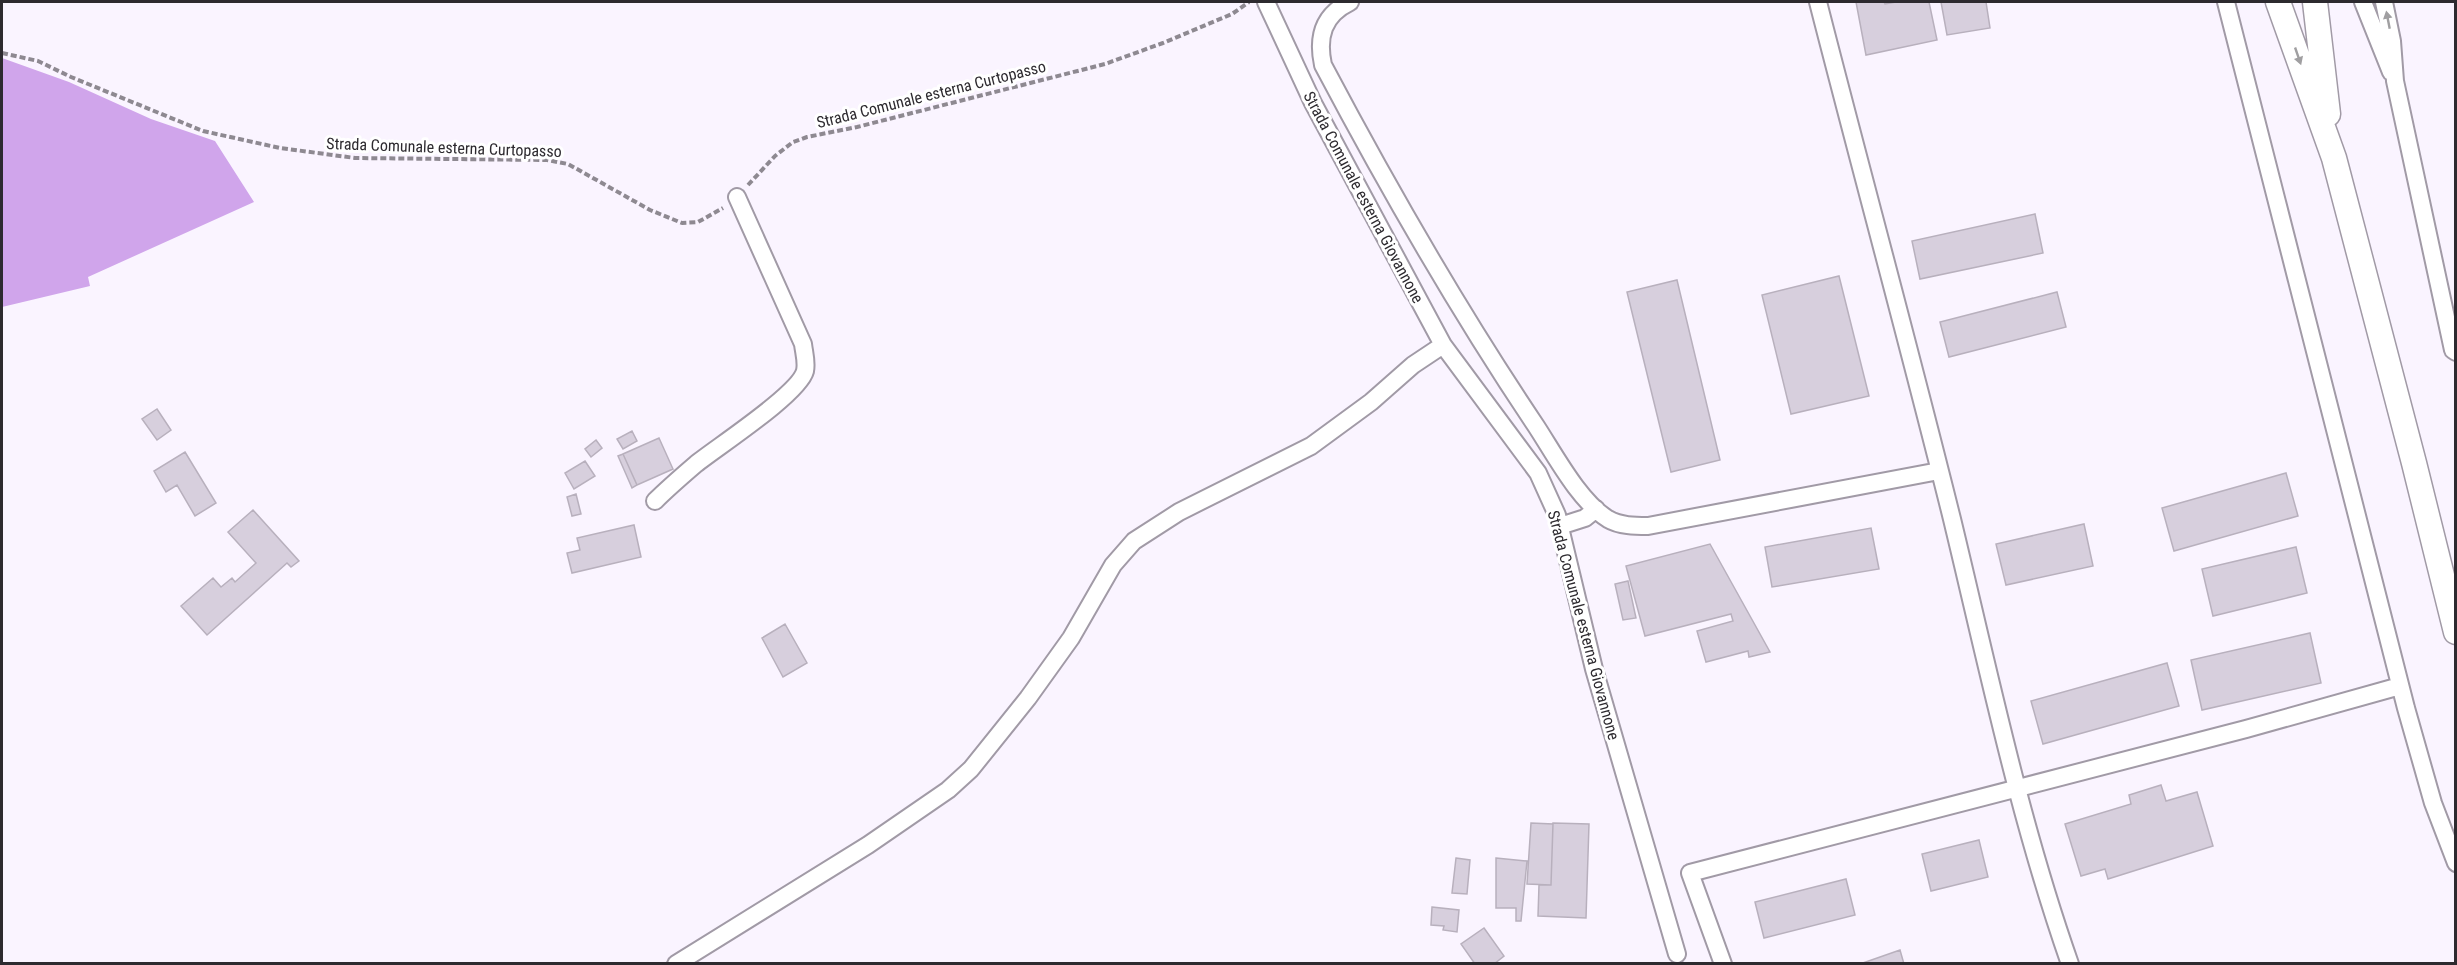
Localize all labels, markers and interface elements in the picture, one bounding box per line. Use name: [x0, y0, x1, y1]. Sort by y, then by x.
one-way arrow: [2383, 11, 2392, 30]
one-way arrow: [2294, 48, 2303, 66]
street label: Strada Comunale esterna Curtopasso: [815, 57, 1048, 132]
street label: Strada Comunale esterna Giovannone: [1300, 88, 1428, 306]
street label: Strada Comunale esterna Curtopasso: [326, 134, 562, 161]
street label: Strada Comunale esterna Giovannone: [1544, 508, 1623, 742]

